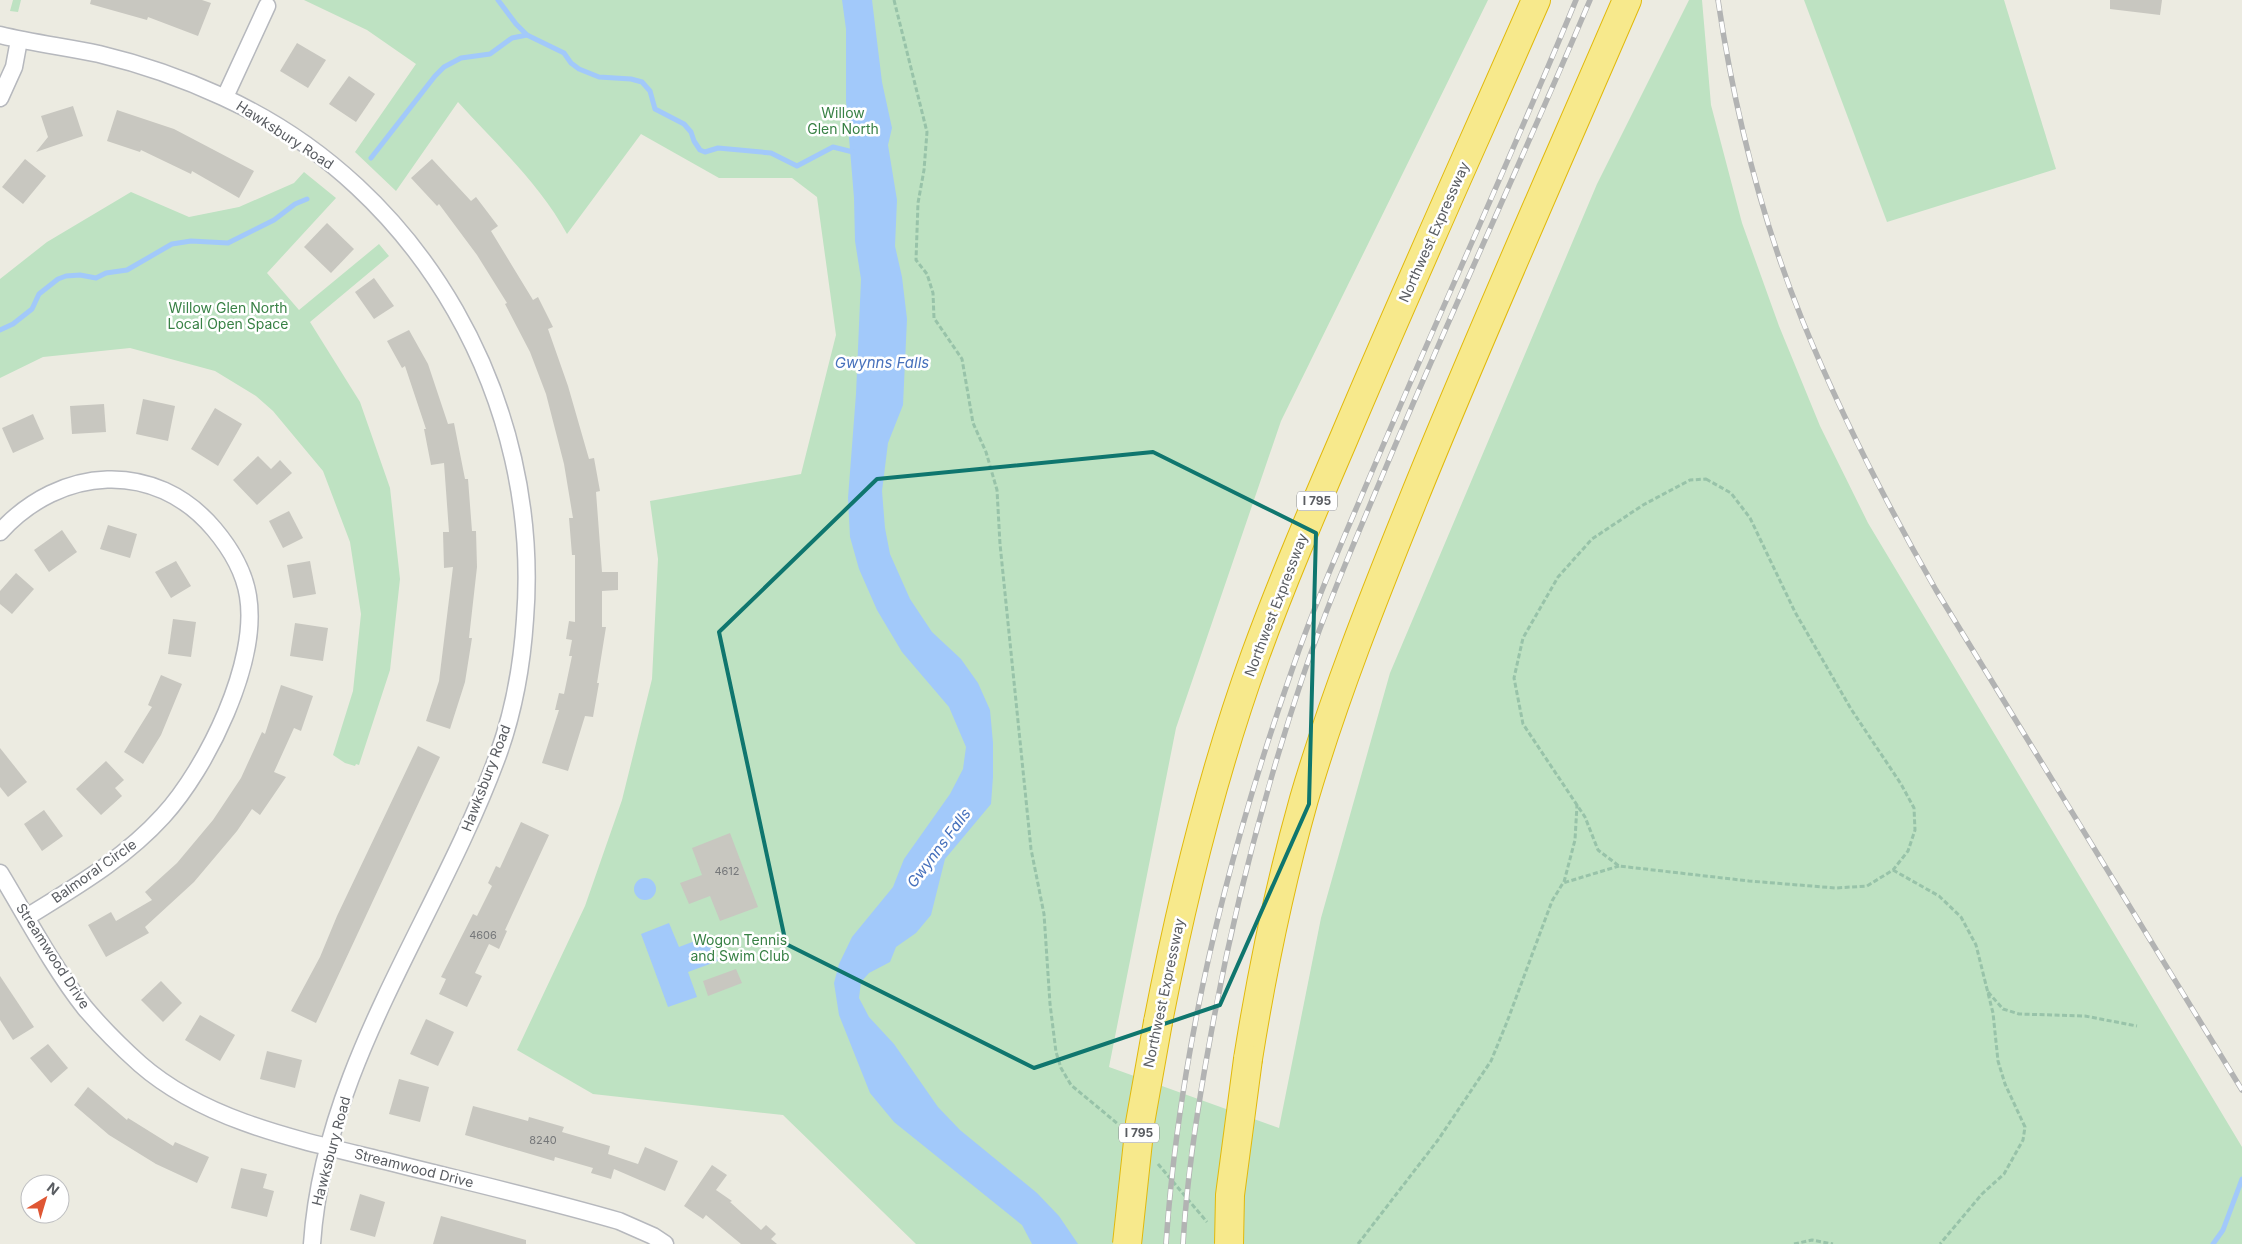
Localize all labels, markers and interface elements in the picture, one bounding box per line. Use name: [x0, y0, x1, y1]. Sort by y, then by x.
street label: Hawksbury Road: [233, 97, 337, 172]
park label: Willow Glen North: [807, 104, 879, 137]
street label: Northwest Expressway: [1395, 159, 1472, 305]
park label: Willow Glen North Local Open Space: [168, 299, 289, 332]
water label: Gwynns Falls: [835, 353, 929, 372]
road number: I 795: [1297, 492, 1337, 511]
street label: Northwest Expressway: [1240, 531, 1311, 679]
street label: Hawksbury Road: [457, 722, 514, 833]
water label: Gwynns Falls: [903, 804, 975, 891]
street label: Balmoral Circle: [48, 835, 139, 906]
house number: 4612: [714, 864, 740, 878]
street label: Streamwood Drive: [13, 900, 94, 1012]
street label: Northwest Expressway: [1139, 917, 1188, 1069]
house number: 4606: [469, 928, 497, 942]
park label: Wogon Tennis and Swim Club: [690, 931, 790, 964]
street label: Hawksbury Road: [308, 1094, 353, 1208]
road number: I 795: [1119, 1124, 1159, 1142]
house number: 8240: [529, 1133, 557, 1147]
street label: Streamwood Drive: [353, 1144, 476, 1191]
north arrow: [20, 1174, 70, 1224]
text: N: [44, 1178, 63, 1198]

